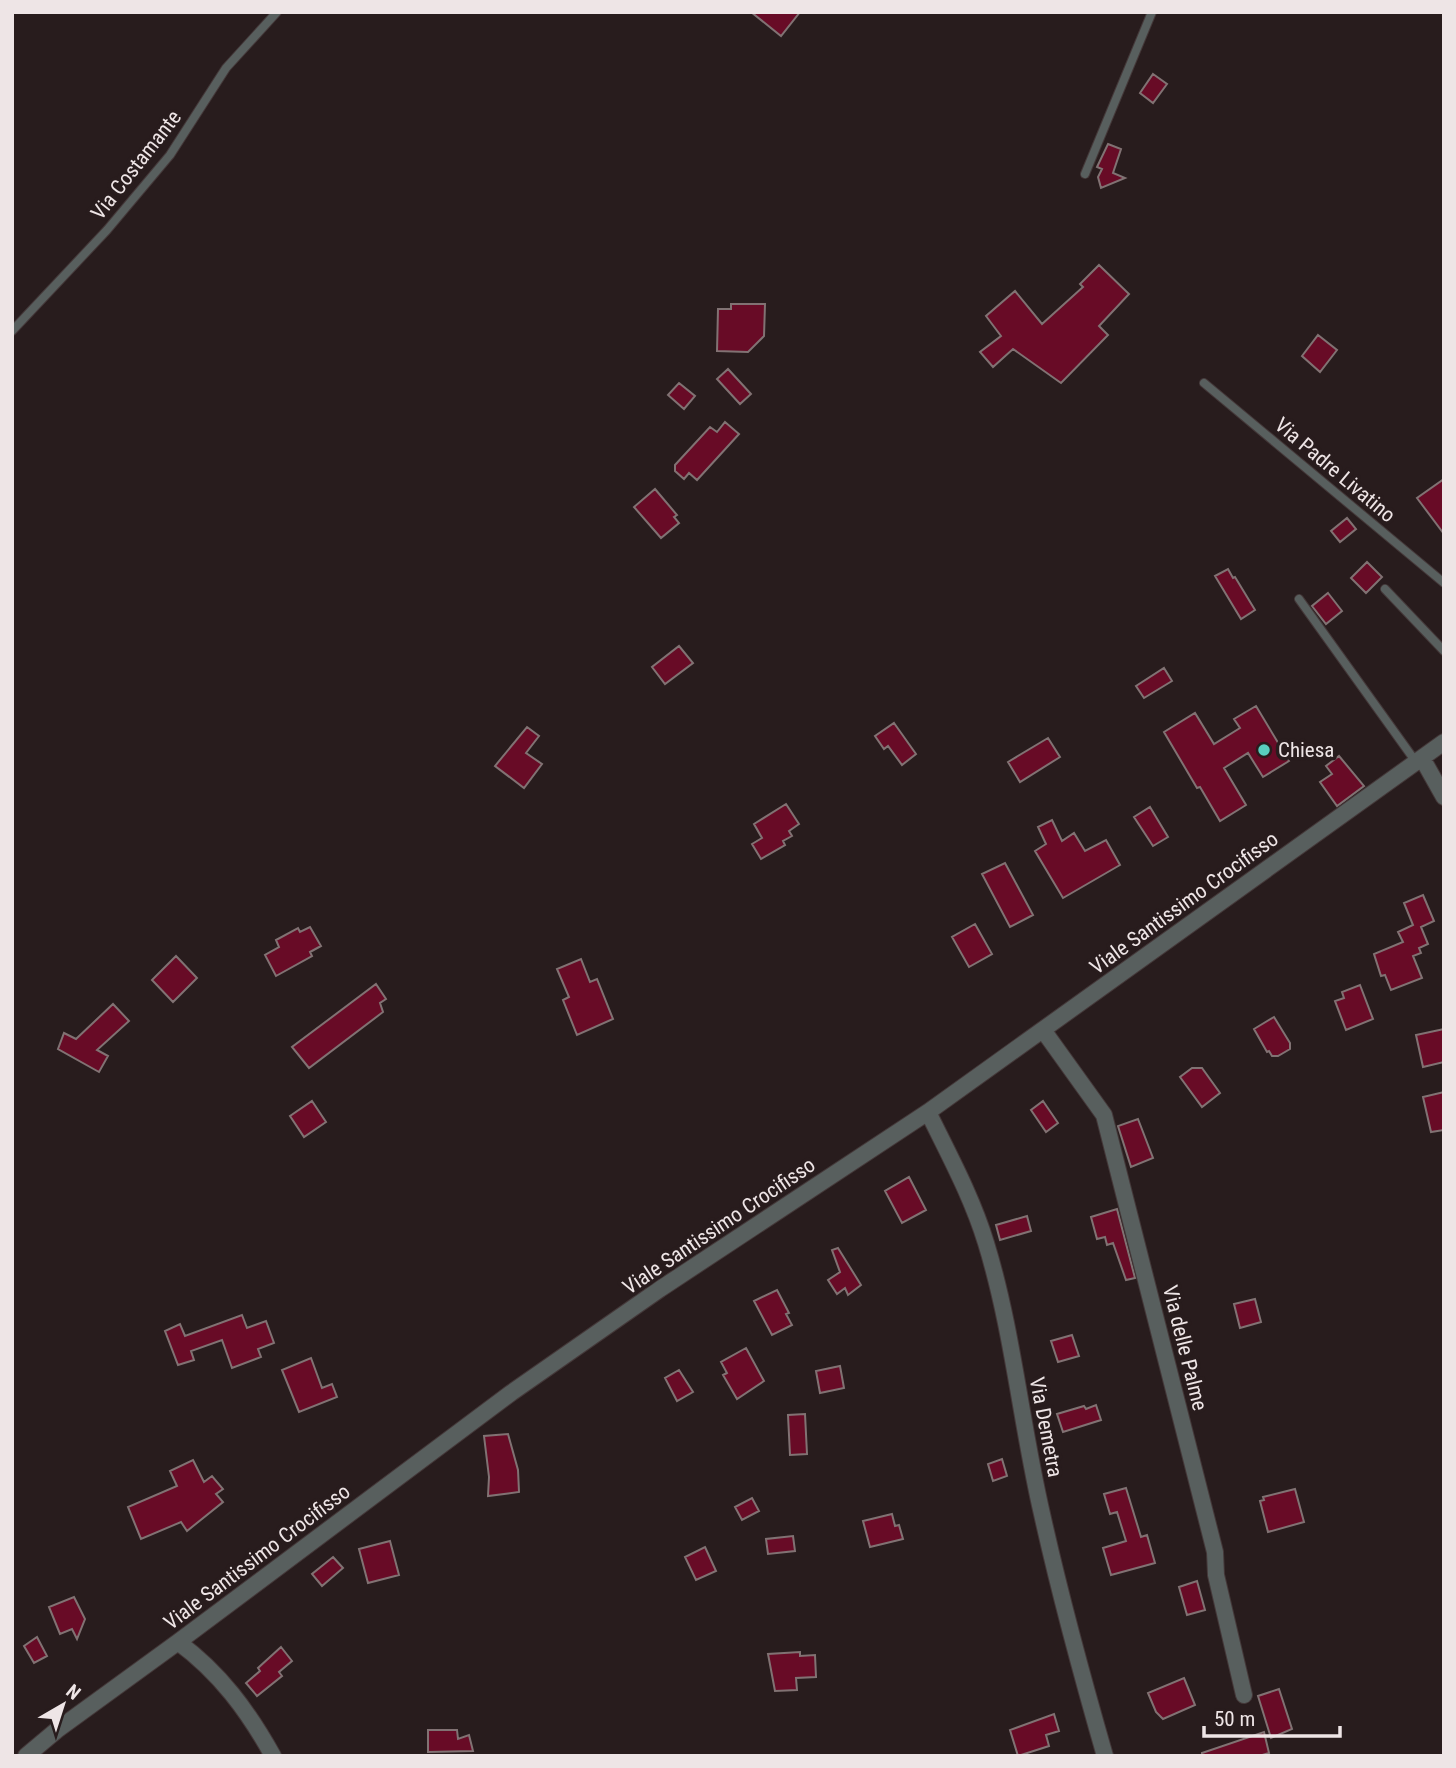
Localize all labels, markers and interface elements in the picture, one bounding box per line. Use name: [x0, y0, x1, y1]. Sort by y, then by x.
street label: Via Costamante: [86, 106, 186, 224]
street label: Via Padre Livatino: [1270, 413, 1400, 527]
place label: Chiesa: [1278, 738, 1334, 762]
marker: Chiesa: [1256, 742, 1272, 758]
street label: Viale Santissimo Crocifisso: [1085, 827, 1283, 979]
street label: Viale Santissimo Crocifisso: [618, 1153, 820, 1299]
street label: Via delle Palme: [1158, 1283, 1212, 1413]
street label: Via Demetra: [1025, 1375, 1067, 1479]
street label: Viale Santissimo Crocifisso: [159, 1479, 355, 1635]
north arrow: [28, 1670, 98, 1740]
text: N: [62, 1680, 85, 1705]
scale bar: [1204, 1694, 1340, 1738]
text: 50 m: [1214, 1707, 1255, 1731]

